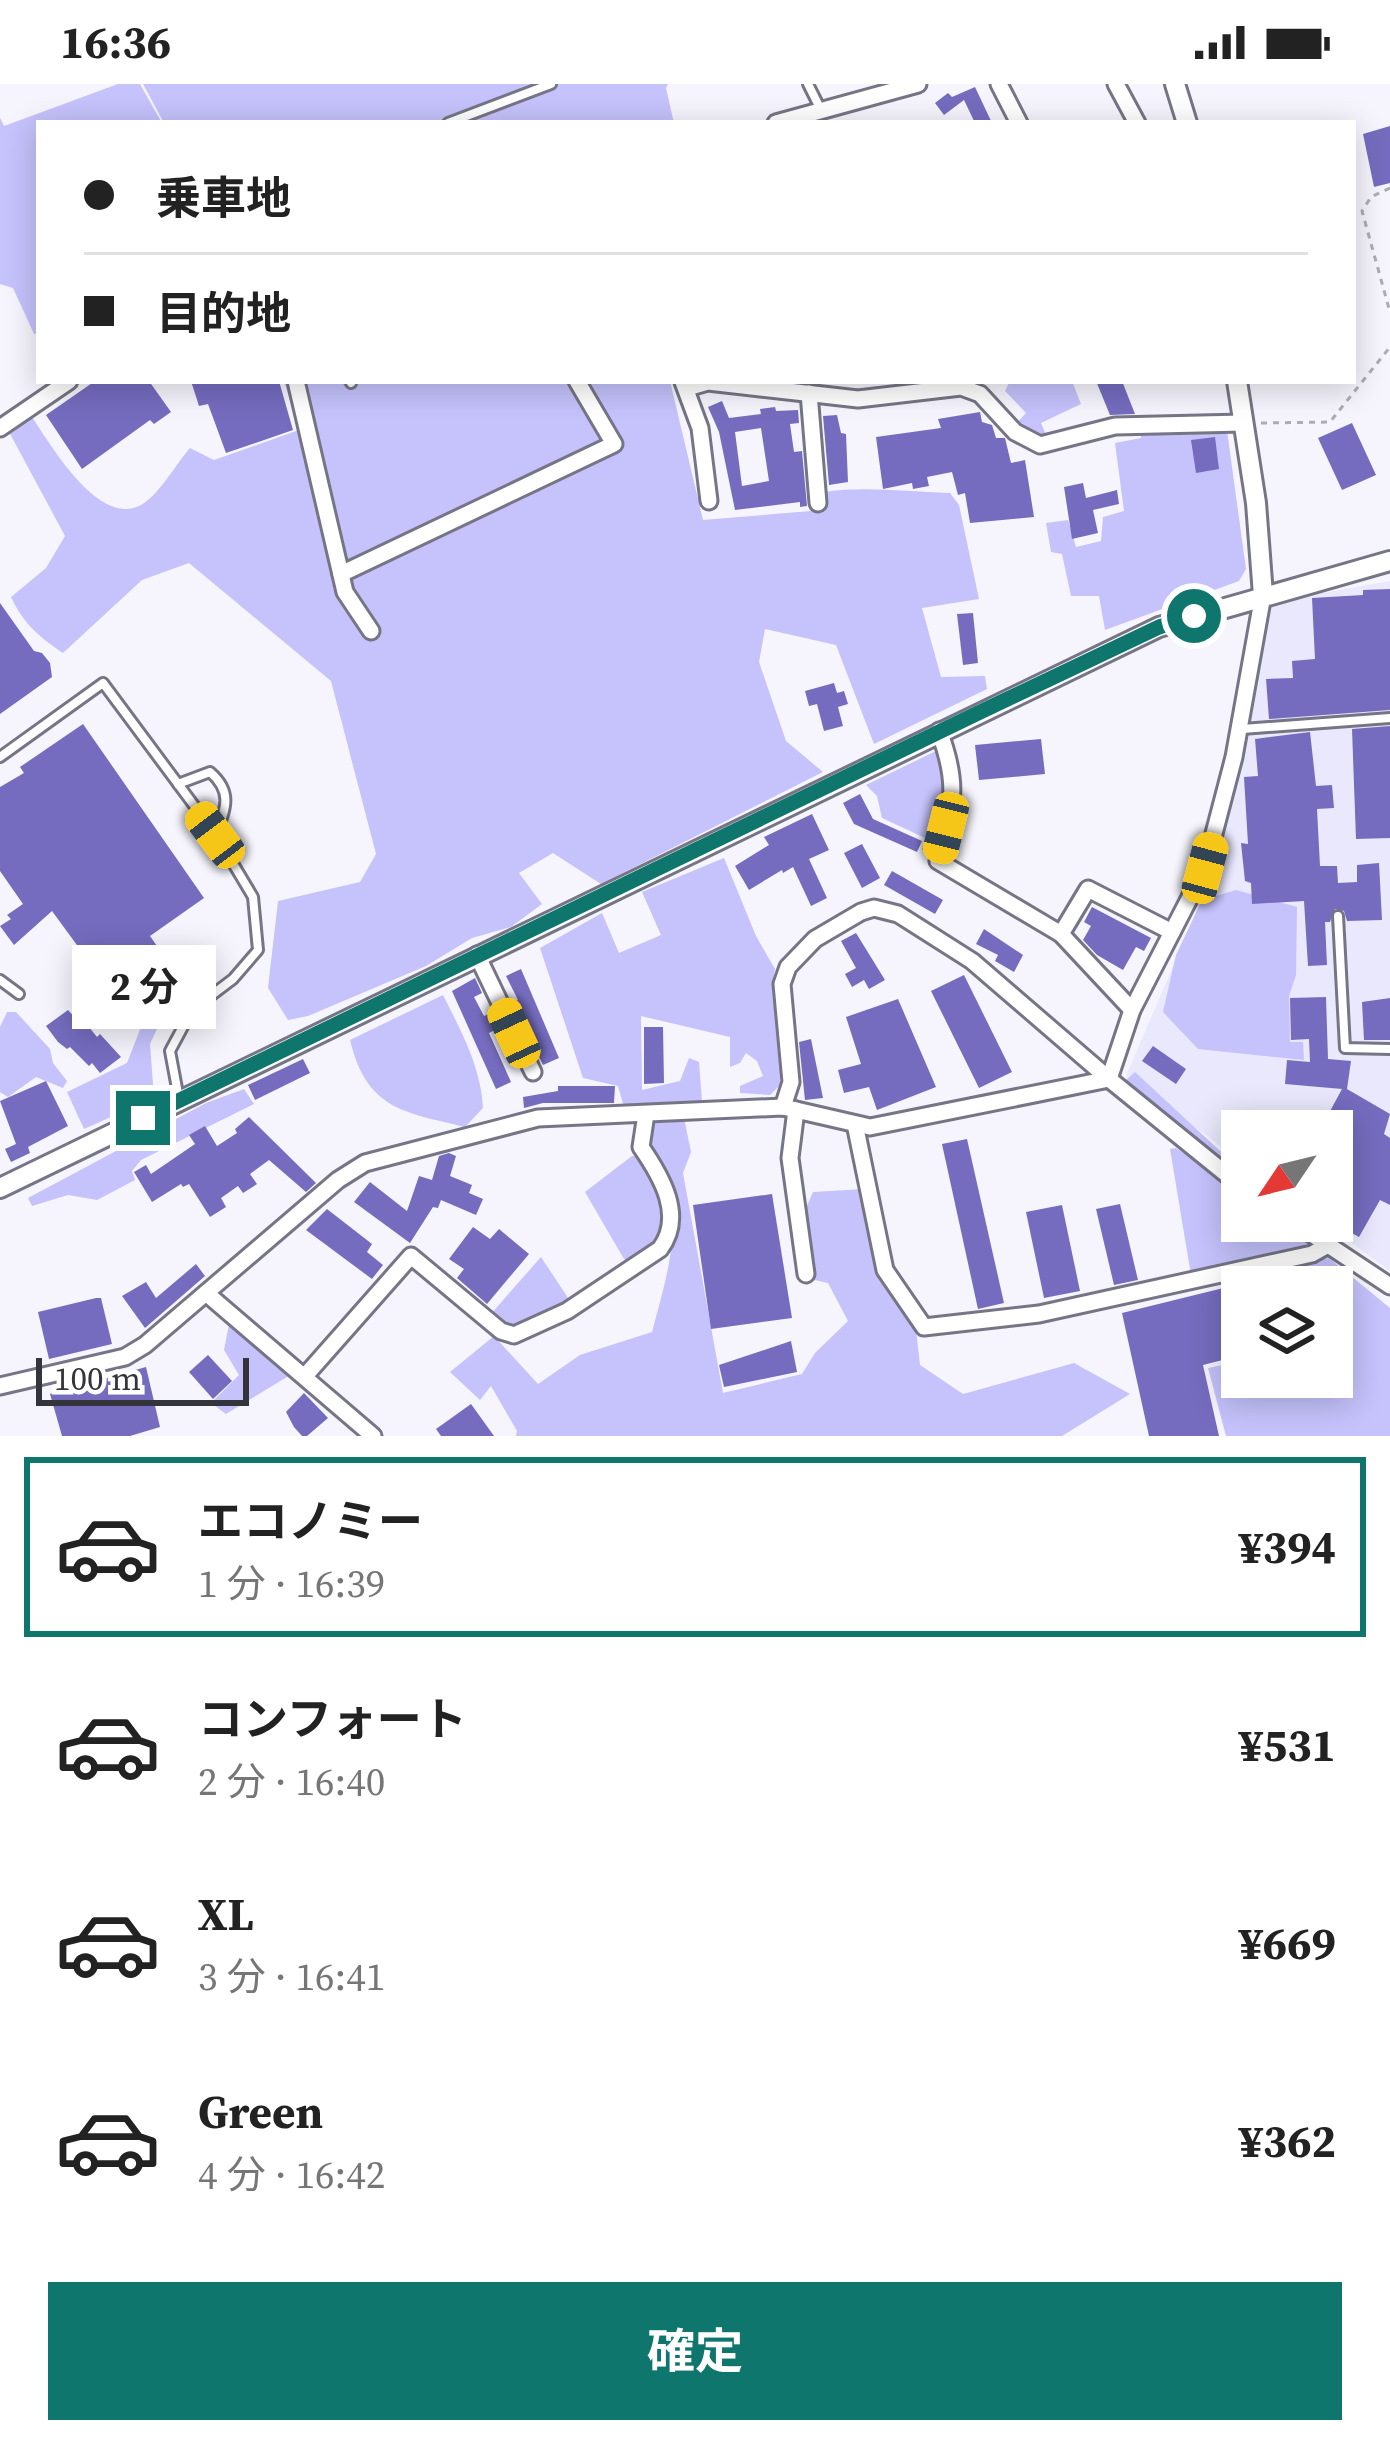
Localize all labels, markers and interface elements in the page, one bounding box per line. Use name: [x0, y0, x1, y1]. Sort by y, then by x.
text: 16:36: [60, 11, 171, 73]
text: 乗車地: [156, 167, 291, 229]
text: 目的地: [156, 282, 291, 344]
route start: [1167, 589, 1221, 643]
car: [920, 789, 972, 867]
car: [179, 795, 251, 875]
car: [1178, 829, 1232, 907]
callout: 2 分: [71, 944, 215, 1028]
text: 2 分: [110, 960, 178, 1013]
car: [482, 993, 546, 1073]
route end: [116, 1091, 170, 1145]
north arrow: [1221, 1110, 1353, 1242]
map controls: [1221, 1110, 1353, 1398]
button: layers: [1221, 1266, 1353, 1398]
scale bar: [36, 1352, 249, 1405]
text: 100 m: [54, 1356, 141, 1401]
text: エコノミー: [198, 1490, 423, 1552]
icon: car: [54, 1493, 162, 1601]
text: ¥394: [1238, 1516, 1336, 1578]
text: 1 分 · 16:39: [198, 1557, 385, 1610]
text: コンフォート: [198, 1688, 467, 1750]
icon: car: [54, 1691, 162, 1799]
text: ¥531: [1238, 1714, 1336, 1776]
text: 2 分 · 16:40: [198, 1755, 385, 1808]
text: XL: [198, 1883, 254, 1945]
icon: car: [54, 1889, 162, 1997]
text: ¥669: [1238, 1912, 1336, 1974]
text: 3 分 · 16:41: [198, 1950, 385, 2003]
text: Green: [198, 2081, 323, 2143]
icon: car: [54, 2087, 162, 2195]
text: ¥362: [1238, 2110, 1336, 2172]
text: 4 分 · 16:42: [198, 2148, 385, 2201]
button: 確定: [48, 2282, 1342, 2420]

